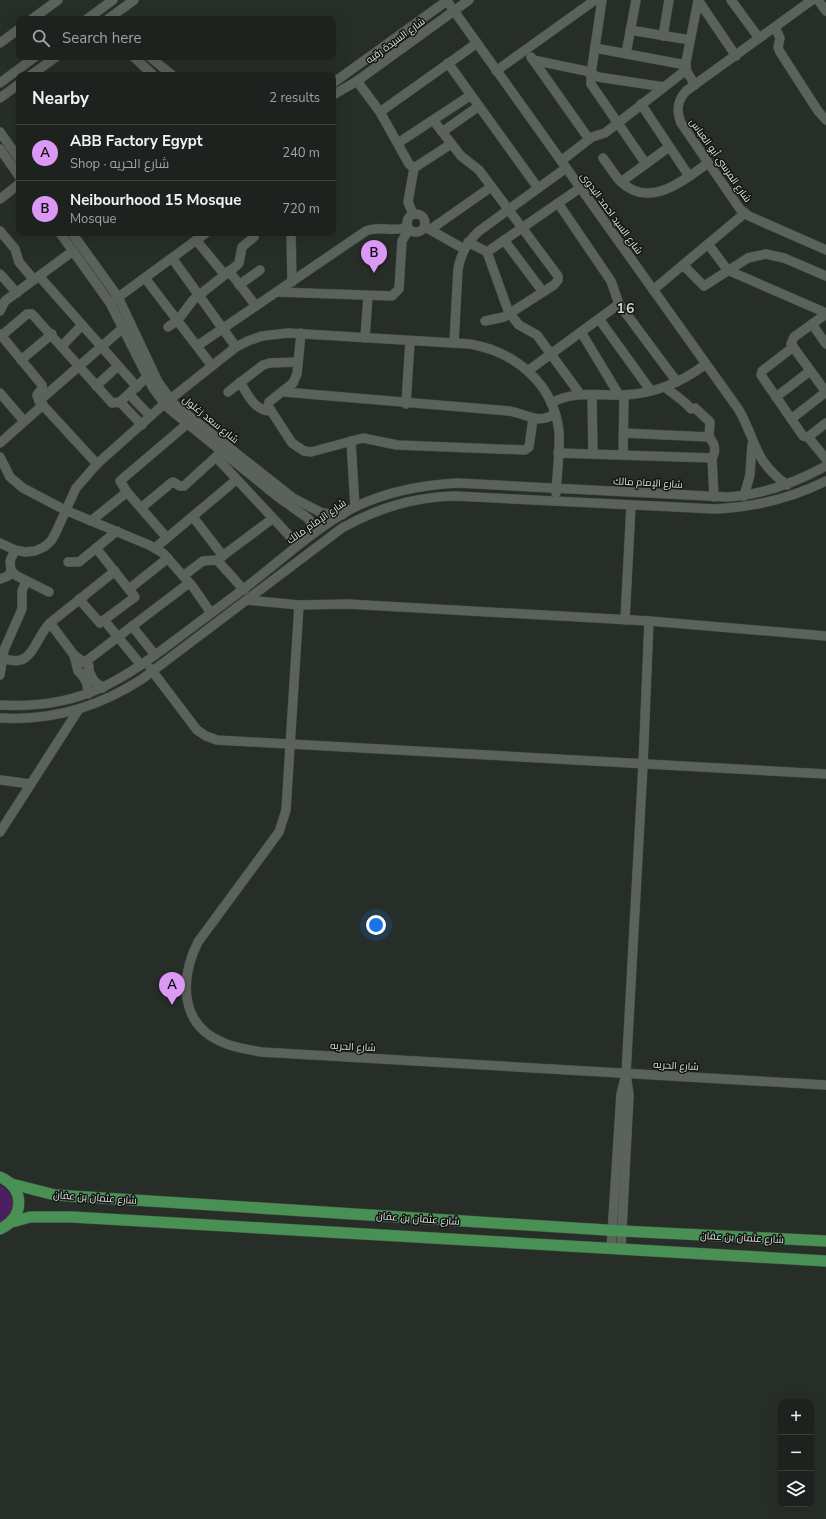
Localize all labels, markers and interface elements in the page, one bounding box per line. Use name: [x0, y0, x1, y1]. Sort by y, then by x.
street label: شارع السيدة رقيه: [363, 15, 428, 67]
search box: [16, 16, 336, 60]
icon: search: [30, 27, 52, 49]
text: Search here: [62, 28, 142, 48]
text: Nearby: [32, 87, 89, 110]
text: 2 results: [269, 89, 320, 107]
street label: شارع المرسي أبو العباس: [686, 116, 754, 205]
text: ABB Factory Egypt: [70, 131, 202, 151]
text: A: [40, 144, 50, 162]
text: 240 m: [282, 144, 320, 162]
text: Shop · شارع الحريه: [70, 155, 169, 173]
street label: شارع السيد احمد البدوى: [577, 170, 646, 257]
text: Neibourhood 15 Mosque: [70, 190, 241, 210]
text: B: [41, 200, 49, 218]
text: 720 m: [282, 200, 320, 218]
text: Mosque: [70, 210, 116, 228]
pin: B: [361, 240, 387, 273]
district label: 16: [617, 299, 635, 318]
street label: شارع سعد زغلول: [179, 393, 241, 447]
street label: شارع الإمام مالك: [613, 474, 683, 492]
street label: شارع الإمام مالك: [284, 496, 349, 548]
your location: [366, 915, 386, 935]
pin: A: [159, 972, 185, 1005]
street label: شارع الحريه: [330, 1039, 376, 1055]
street label: شارع الحريه: [653, 1058, 699, 1074]
street label: شارع عثمان بن عفان: [53, 1188, 137, 1208]
street label: شارع عثمان بن عفان: [376, 1209, 460, 1229]
street label: شارع عثمان بن عفان: [700, 1229, 784, 1247]
map controls: [778, 1399, 814, 1507]
button: +: [778, 1399, 814, 1435]
button: −: [778, 1435, 814, 1471]
button: layers: [778, 1471, 814, 1507]

